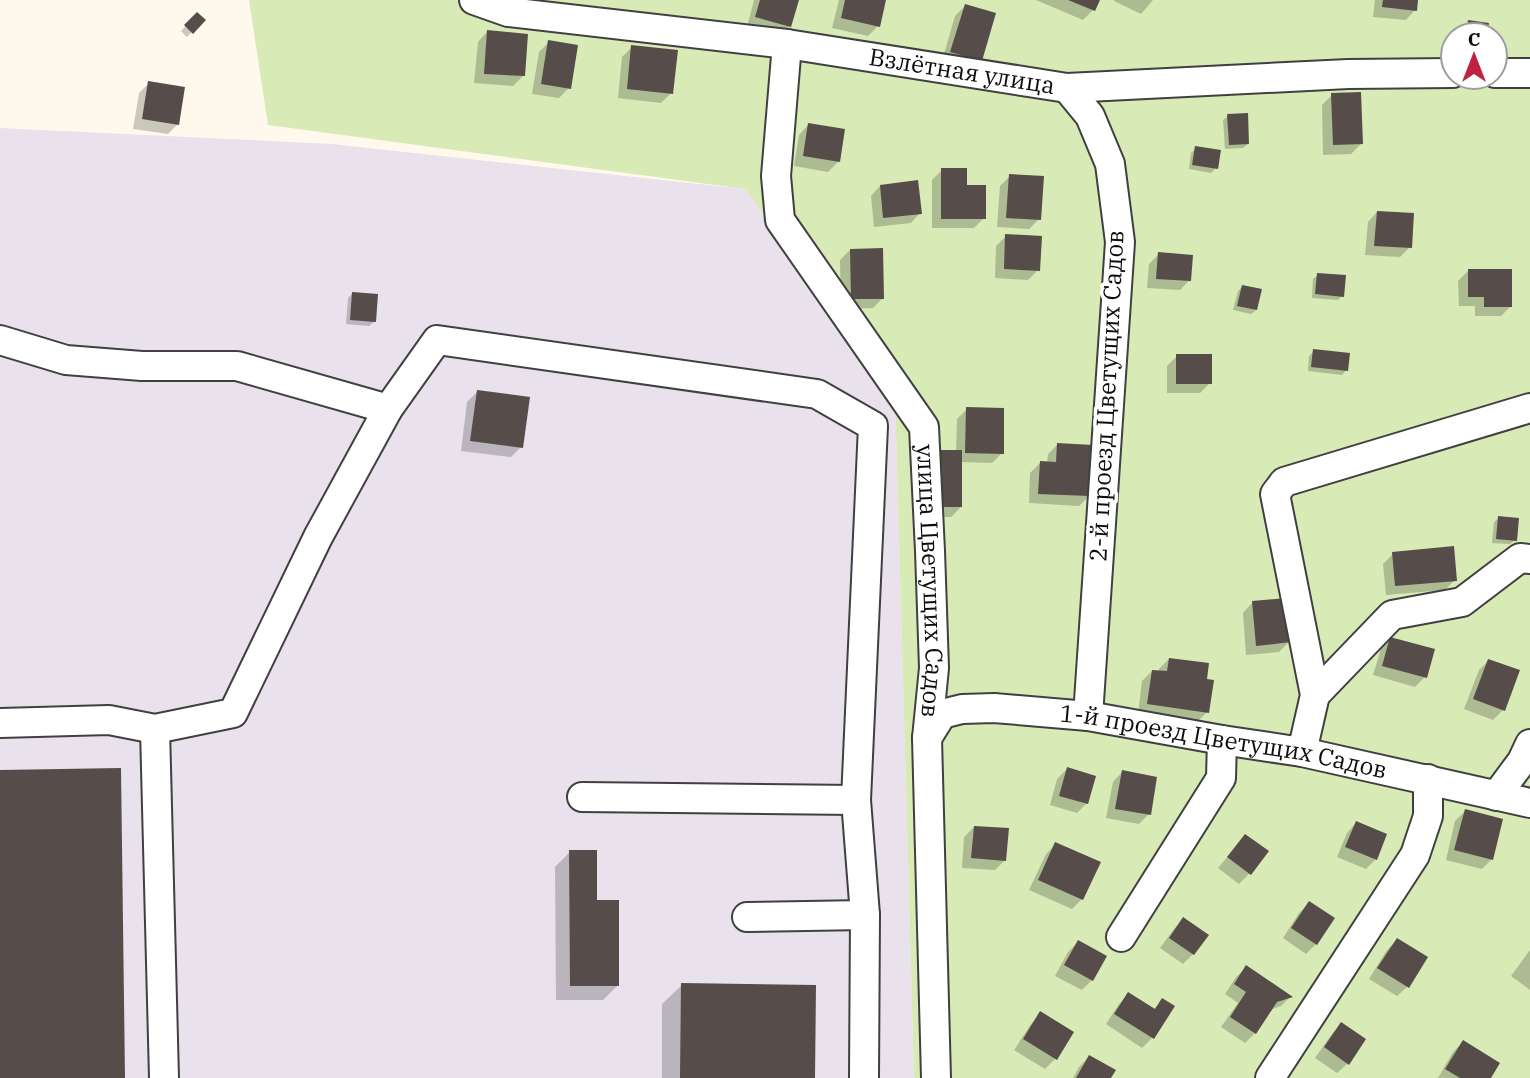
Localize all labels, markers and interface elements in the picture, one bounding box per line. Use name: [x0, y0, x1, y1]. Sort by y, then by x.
north arrow: [1439, 21, 1509, 91]
text: С: [1468, 27, 1480, 51]
street label: Взлётная улица: [867, 40, 1057, 101]
street label: 2-й проезд Цветущих Садов: [1081, 230, 1131, 562]
street label: улица Цветущих Садов: [910, 444, 951, 719]
street label: 1-й проезд Цветущих Садов: [1059, 697, 1390, 786]

